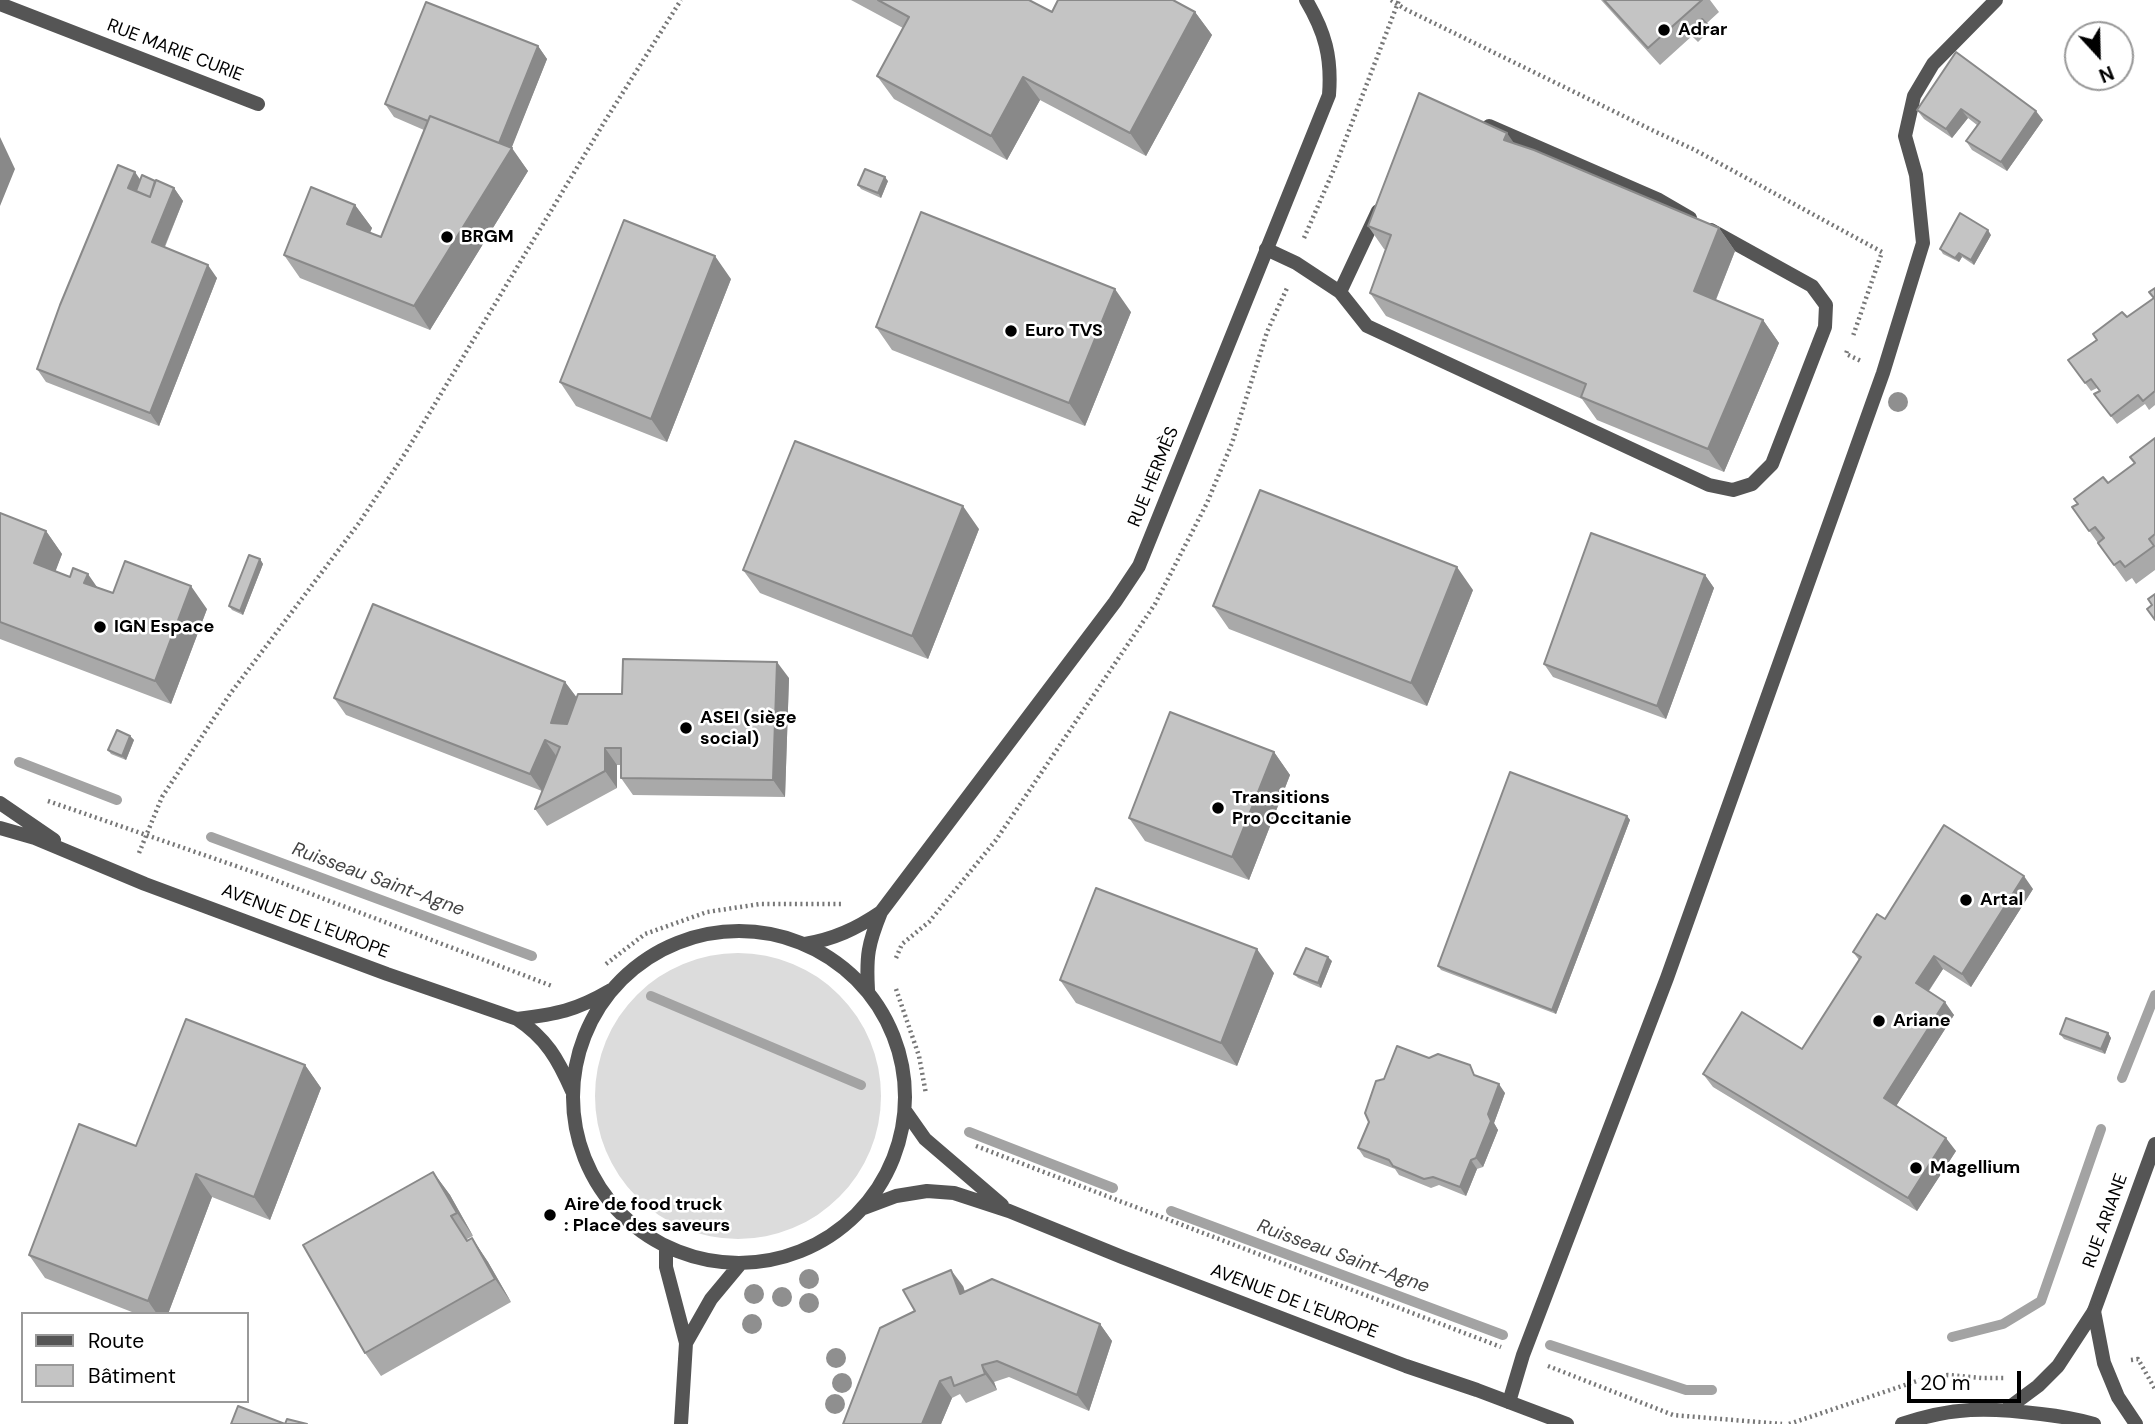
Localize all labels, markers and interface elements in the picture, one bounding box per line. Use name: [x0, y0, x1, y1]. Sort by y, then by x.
street label: RUE MARIE CURIE: [104, 15, 246, 87]
place label: Adrar: [1678, 19, 1727, 41]
north arrow: [2064, 21, 2134, 91]
marker: Adrar: [1656, 22, 1672, 38]
text: N: [2095, 60, 2117, 88]
place label: BRGM: [461, 226, 514, 248]
marker: BRGM: [439, 229, 455, 245]
place label: Euro TVS: [1025, 320, 1103, 342]
marker: Euro TVS: [1003, 323, 1019, 339]
street label: RUE HERMÈS: [1124, 424, 1184, 530]
place label: IGN Espace: [114, 616, 214, 638]
marker: IGN Espace: [92, 619, 108, 635]
place label: ASEI (siège social): [700, 707, 796, 750]
marker: ASEI (siège social): [678, 720, 694, 736]
place label: Transitions Pro Occitanie: [1232, 787, 1352, 830]
marker: Transitions Pro Occitanie: [1210, 800, 1226, 816]
water label: Ruisseau Saint-Agne: [289, 838, 467, 922]
street label: AVENUE DE L'EUROPE: [218, 880, 392, 964]
place label: Artal: [1980, 889, 2023, 911]
marker: Artal: [1958, 892, 1974, 908]
place label: Ariane: [1893, 1010, 1951, 1032]
marker: Ariane: [1871, 1013, 1887, 1029]
place label: Magellium: [1930, 1157, 2020, 1179]
marker: Magellium: [1908, 1160, 1924, 1176]
street label: RUE ARIANE: [2079, 1171, 2133, 1271]
place label: Aire de food truck : Place des saveurs: [564, 1194, 730, 1236]
marker: Aire de food truck : Place des saveurs: [542, 1207, 558, 1223]
water label: Ruisseau Saint-Agne: [1254, 1215, 1432, 1299]
street label: AVENUE DE L'EUROPE: [1207, 1260, 1381, 1344]
legend: [21, 1312, 248, 1403]
text: Route: [88, 1327, 144, 1355]
scale bar: [1910, 1358, 2024, 1402]
text: Bâtiment: [88, 1362, 176, 1390]
text: 20 m: [1920, 1369, 1971, 1397]

